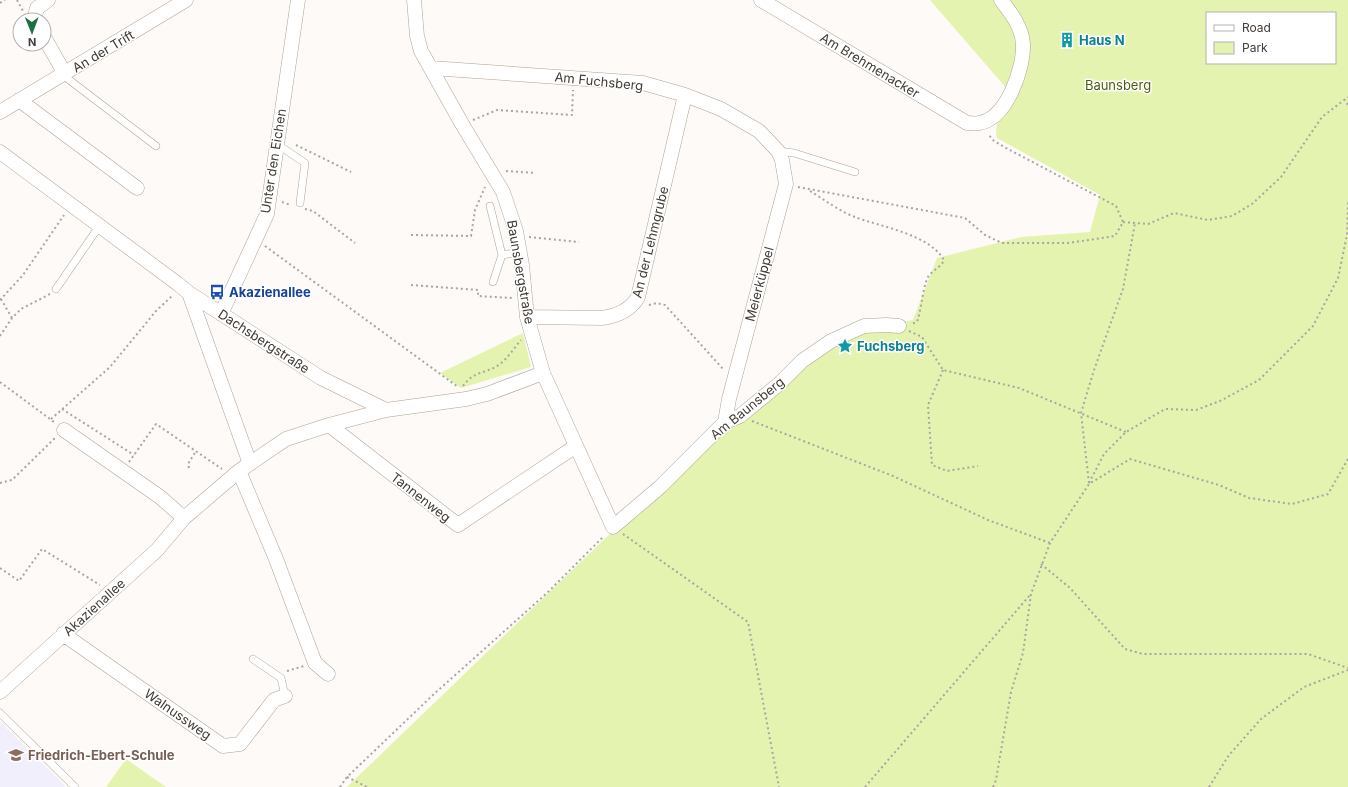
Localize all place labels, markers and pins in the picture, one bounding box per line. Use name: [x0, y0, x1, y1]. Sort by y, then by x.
building icon: Haus N: [1058, 31, 1076, 49]
place label: Haus N: [1079, 32, 1125, 48]
bus stop icon: Akazienallee: [208, 283, 226, 301]
place label: Akazienallee: [229, 284, 311, 300]
place icon: Fuchsberg: [836, 337, 854, 355]
place label: Fuchsberg: [857, 338, 924, 354]
school or university icon: Friedrich-Ebert-Schule: [7, 746, 25, 764]
place label: Friedrich-Ebert-Schule: [28, 747, 175, 763]

